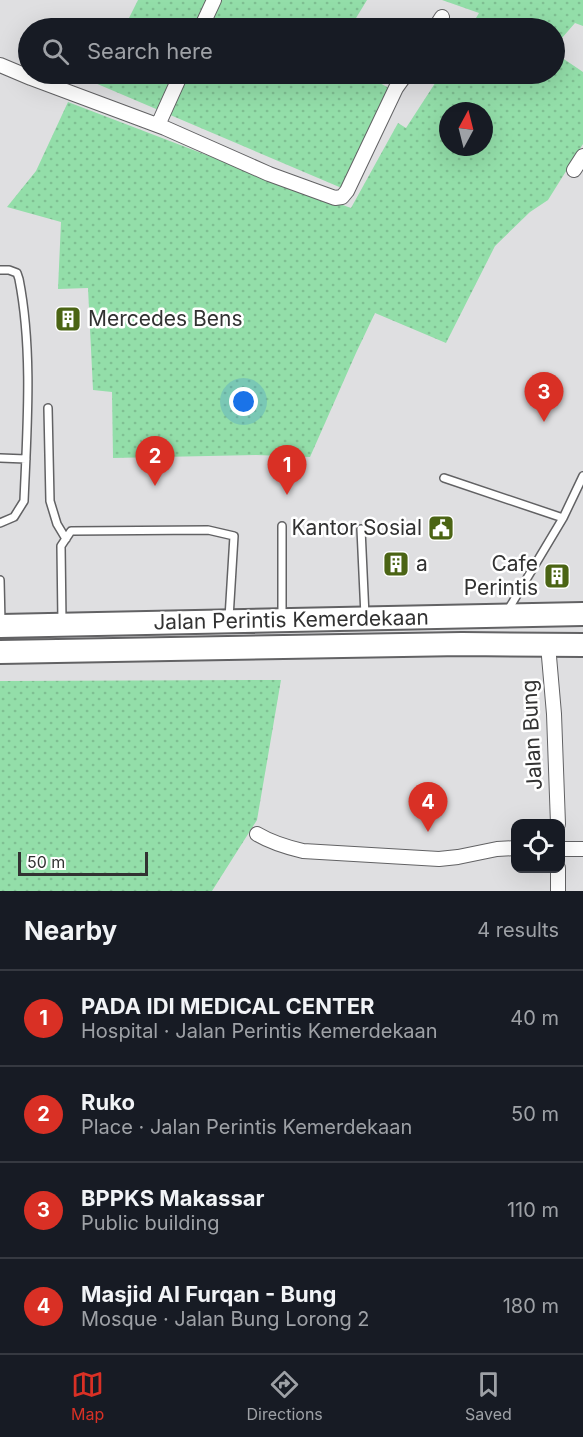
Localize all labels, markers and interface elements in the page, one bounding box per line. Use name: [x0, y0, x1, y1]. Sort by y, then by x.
search box: [18, 18, 565, 84]
icon: search: [39, 35, 72, 68]
text: Search here: [87, 38, 213, 64]
north arrow: [439, 102, 493, 156]
building icon: Mercedes Bens: [53, 304, 83, 334]
place label: Mercedes Bens: [88, 306, 243, 331]
pin: 3: [524, 372, 564, 422]
your location: [229, 387, 258, 416]
pin: 2: [136, 436, 174, 486]
pin: 1: [268, 446, 306, 495]
public building icon: Kantor Sosial: [426, 513, 456, 543]
place label: Kantor Sosial: [292, 515, 422, 540]
building icon: a: [381, 549, 411, 579]
place label: a: [416, 551, 428, 576]
place label: Cafe Perintis: [464, 551, 538, 600]
building icon: Cafe Perintis: [542, 561, 572, 591]
street label: Jalan Perintis Kemerdekaan: [153, 605, 429, 634]
street label: Jalan Bung: [516, 679, 547, 791]
pin: 4: [408, 782, 448, 832]
map controls: [511, 819, 565, 873]
button: locate: [511, 819, 565, 873]
scale bar: [18, 849, 148, 876]
text: 50 m: [27, 852, 65, 872]
text: Nearby: [24, 915, 117, 946]
text: 4 results: [477, 918, 559, 942]
text: PADA IDI MEDICAL CENTER: [81, 993, 374, 1019]
text: 1: [39, 1006, 48, 1030]
text: 40 m: [510, 1006, 559, 1030]
text: Hospital · Jalan Perintis Kemerdekaan: [81, 1019, 438, 1043]
text: Ruko: [81, 1089, 135, 1115]
text: 2: [37, 1102, 50, 1126]
text: 50 m: [511, 1102, 559, 1126]
text: Place · Jalan Perintis Kemerdekaan: [81, 1115, 412, 1139]
text: BPPKS Makassar: [81, 1185, 264, 1211]
text: 3: [37, 1198, 50, 1222]
text: 110 m: [507, 1198, 559, 1222]
text: Public building: [81, 1211, 220, 1235]
text: Masjid Al Furqan - Bung: [81, 1281, 336, 1307]
text: 4: [37, 1294, 50, 1318]
text: 180 m: [503, 1294, 559, 1318]
text: Mosque · Jalan Bung Lorong 2: [81, 1307, 370, 1331]
tab: Map: [71, 1368, 104, 1424]
tab: Directions: [247, 1368, 323, 1424]
tab: Saved: [465, 1368, 512, 1424]

